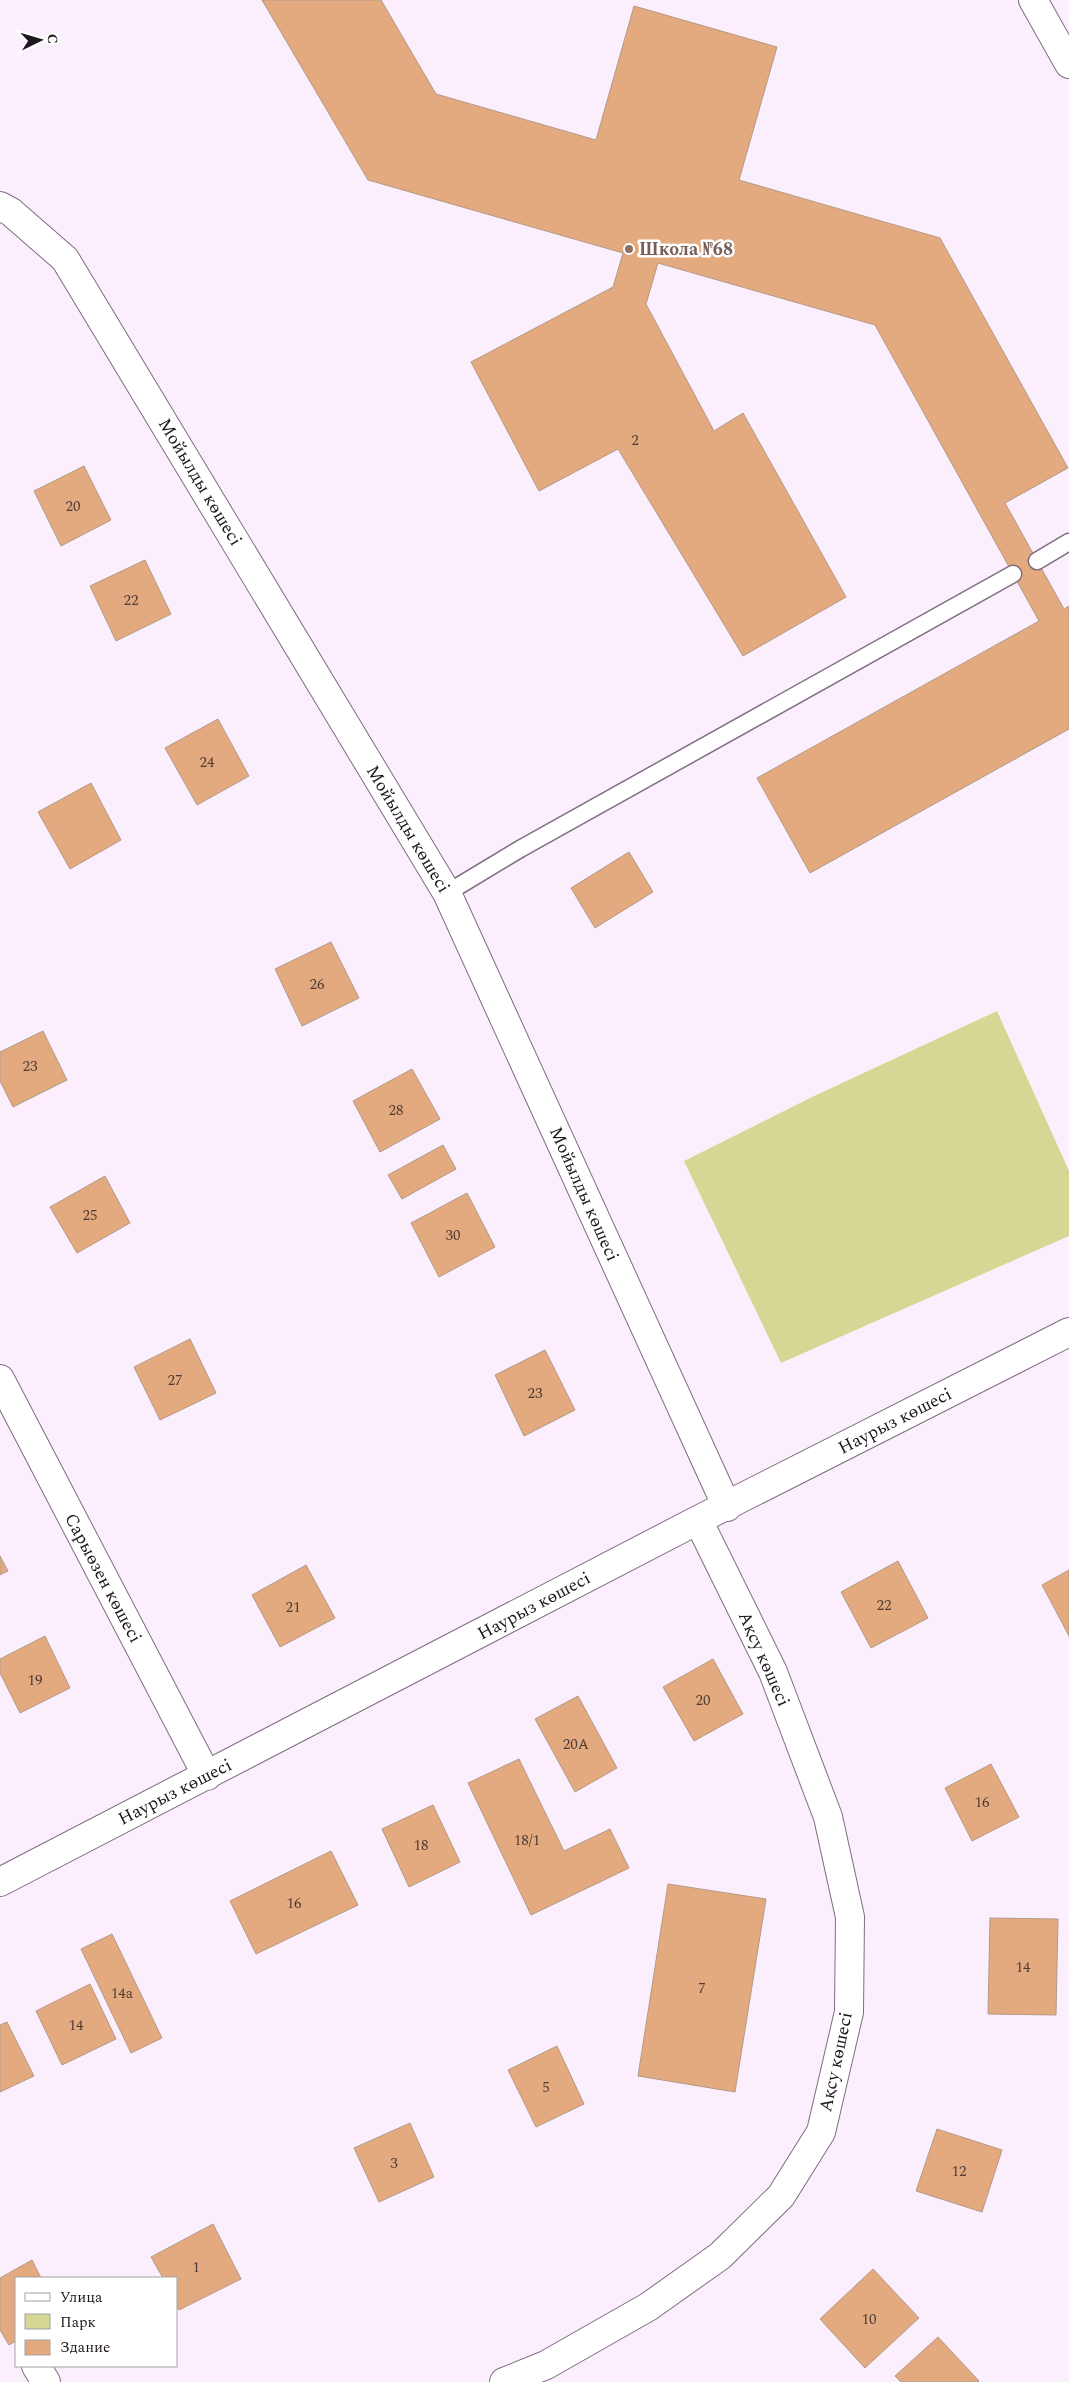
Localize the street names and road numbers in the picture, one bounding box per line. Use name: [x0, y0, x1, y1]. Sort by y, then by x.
street label: Мойылды көшесі: [151, 413, 249, 551]
street label: Мойылды көшесі: [359, 760, 457, 898]
street label: Мойылды көшесі: [542, 1122, 626, 1266]
street label: Наурыз көшесі: [833, 1381, 957, 1461]
street label: Сарыөзен көшесі: [57, 1508, 149, 1648]
street label: Наурыз көшесі: [473, 1565, 595, 1647]
street label: Ақсу көшесі: [731, 1607, 797, 1711]
street label: Наурыз көшесі: [113, 1752, 237, 1832]
street label: Ақсу көшесі: [812, 2009, 860, 2115]

